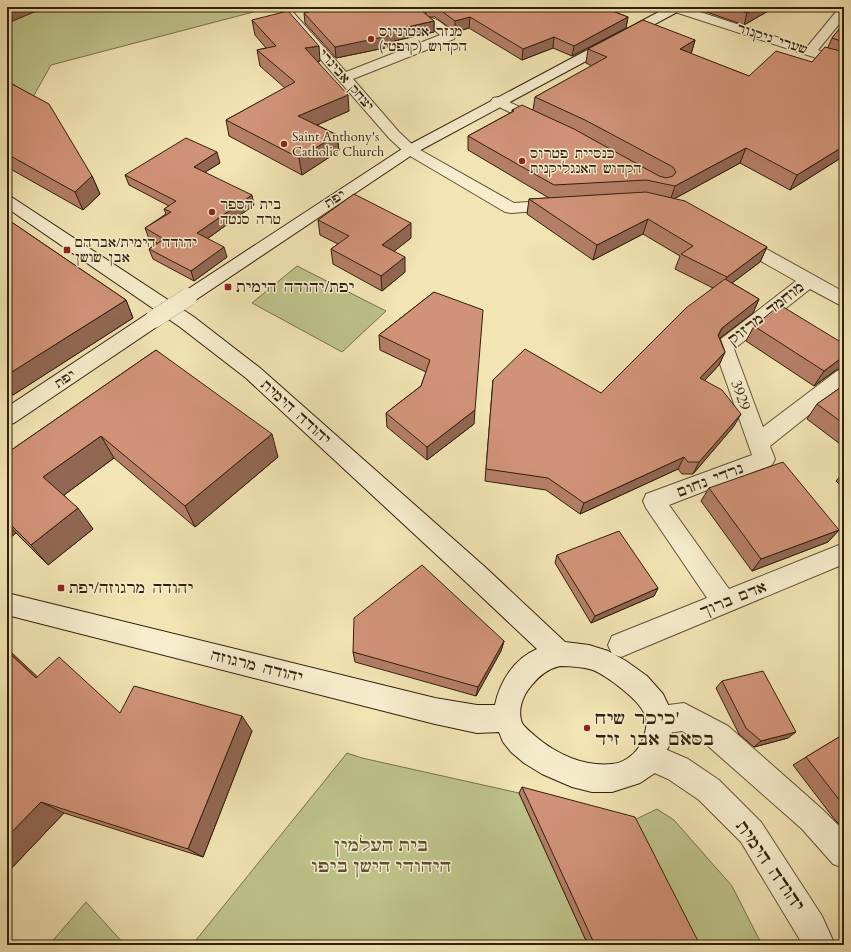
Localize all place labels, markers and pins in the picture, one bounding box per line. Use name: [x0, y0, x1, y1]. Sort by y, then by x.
place label: מנזר אנטוניוס הקדוש (קופטי): [379, 23, 467, 56]
marker: מנזר אנטוניוס הקדוש (קופטי): [366, 34, 376, 44]
place label: Saint Anthony's Catholic Church: [292, 128, 384, 161]
marker: Saint Anthony's Catholic Church: [279, 139, 289, 149]
place label: כנסיית פטרוס הקדוש האנגליקנית: [530, 145, 642, 178]
marker: כנסיית פטרוס הקדוש האנגליקנית: [517, 156, 527, 166]
place label: בית הספר טרה סנטה: [220, 196, 281, 229]
marker: בית הספר טרה סנטה: [207, 207, 217, 217]
place label: יהודה הימית/אברהם אבן שושן: [75, 234, 197, 267]
marker: יהודה הימית/אברהם אבן שושן: [62, 245, 72, 255]
place label: יפת/יהודה הימית: [236, 277, 354, 297]
marker: יפת/יהודה הימית: [223, 282, 233, 292]
place label: יהודה מרגוזה/יפת: [69, 578, 193, 598]
marker: יהודה מרגוזה/יפת: [56, 583, 66, 593]
place label: כיכר שיח' בסאם אבו זיד: [595, 706, 714, 752]
marker: כיכר שיח' בסאם אבו זיד: [582, 723, 592, 733]

